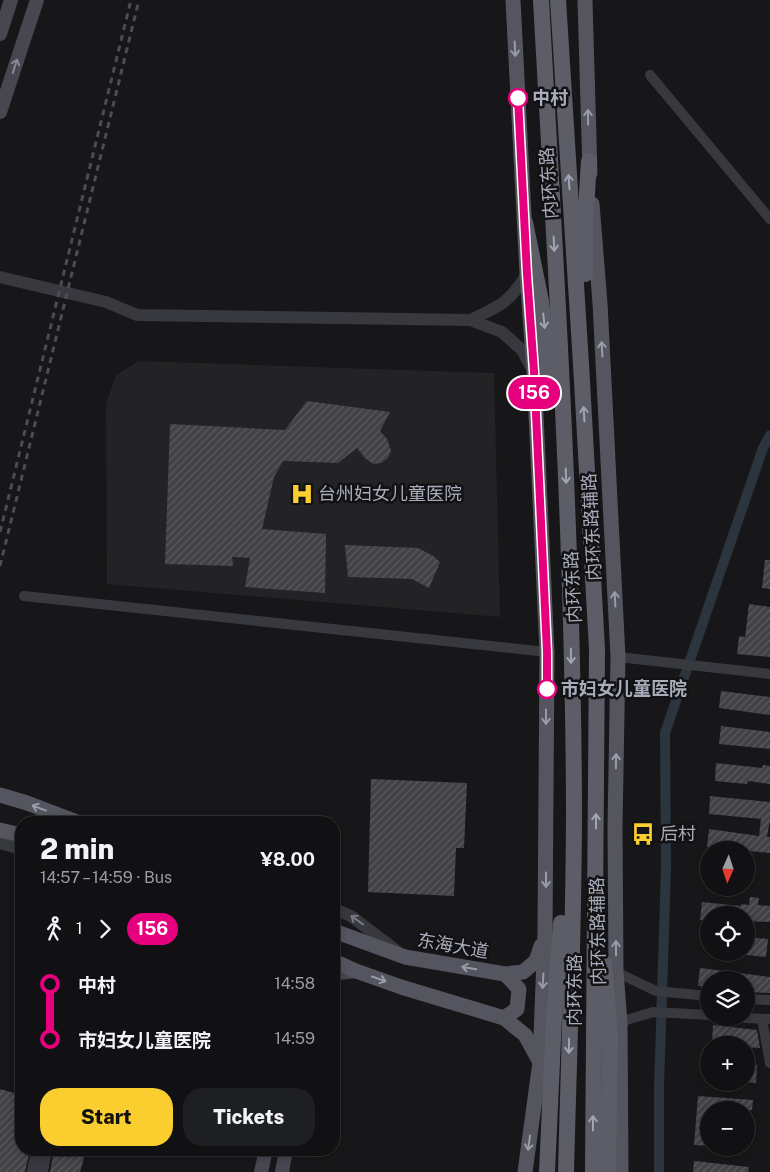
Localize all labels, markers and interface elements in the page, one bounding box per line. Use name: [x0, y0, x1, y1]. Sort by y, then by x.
one-way arrow: [511, 40, 520, 56]
one-way arrow: [11, 58, 21, 74]
place label: 中村: [532, 87, 568, 108]
marker: 中村: [508, 88, 528, 108]
one-way arrow: [583, 109, 593, 126]
street label: 内环东路: [536, 146, 561, 220]
one-way arrow: [565, 174, 574, 190]
one-way arrow: [550, 235, 559, 251]
one-way arrow: [539, 313, 549, 329]
one-way arrow: [598, 341, 607, 357]
line badge: 156: [505, 377, 563, 409]
text: 156: [518, 382, 550, 403]
one-way arrow: [579, 406, 588, 422]
one-way arrow: [561, 467, 570, 483]
street label: 内环东路辅路: [578, 473, 605, 582]
hospital icon: 台州妇女儿童医院: [289, 481, 315, 507]
place label: 台州妇女儿童医院: [318, 483, 462, 504]
street label: 内环东路: [560, 551, 585, 624]
one-way arrow: [610, 591, 619, 607]
one-way arrow: [567, 647, 576, 663]
place label: 市妇女儿童医院: [561, 678, 687, 699]
marker: 市妇女儿童医院: [537, 679, 557, 699]
one-way arrow: [541, 708, 551, 725]
one-way arrow: [611, 753, 621, 770]
one-way arrow: [32, 802, 47, 812]
one-way arrow: [591, 813, 601, 830]
bus stop icon: 后村: [630, 821, 656, 847]
place label: 后村: [660, 823, 696, 844]
text: 2 min: [40, 832, 114, 865]
north arrow: [700, 841, 755, 896]
map controls: [700, 841, 755, 1156]
text: ¥8.00: [260, 848, 315, 870]
text: 14:57 – 14:59 · Bus: [40, 868, 172, 887]
one-way arrow: [541, 871, 551, 887]
street label: 内环东路辅路: [586, 877, 609, 985]
button: locate: [700, 906, 755, 961]
icon: walk: [40, 915, 68, 943]
icon: forward: [91, 915, 119, 943]
one-way arrow: [350, 915, 364, 926]
text: 156: [137, 918, 168, 939]
text: 1: [76, 919, 83, 938]
street label: 东海大道: [416, 929, 490, 962]
one-way arrow: [611, 941, 621, 957]
street label: 内环东路: [564, 954, 585, 1026]
one-way arrow: [461, 962, 477, 972]
button: layers: [700, 971, 755, 1026]
one-way arrow: [539, 973, 548, 989]
text: 中村: [78, 974, 116, 996]
text: 14:58: [274, 974, 315, 993]
one-way arrow: [370, 975, 386, 984]
text: 市妇女儿童医院: [78, 1029, 211, 1051]
text: 14:59: [275, 1029, 315, 1048]
button: +: [700, 1036, 755, 1091]
one-way arrow: [564, 1037, 573, 1053]
button: Start: [40, 1088, 173, 1146]
button: Tickets: [183, 1088, 315, 1146]
button: −: [700, 1101, 755, 1156]
one-way arrow: [589, 1116, 598, 1132]
one-way arrow: [524, 1135, 534, 1151]

